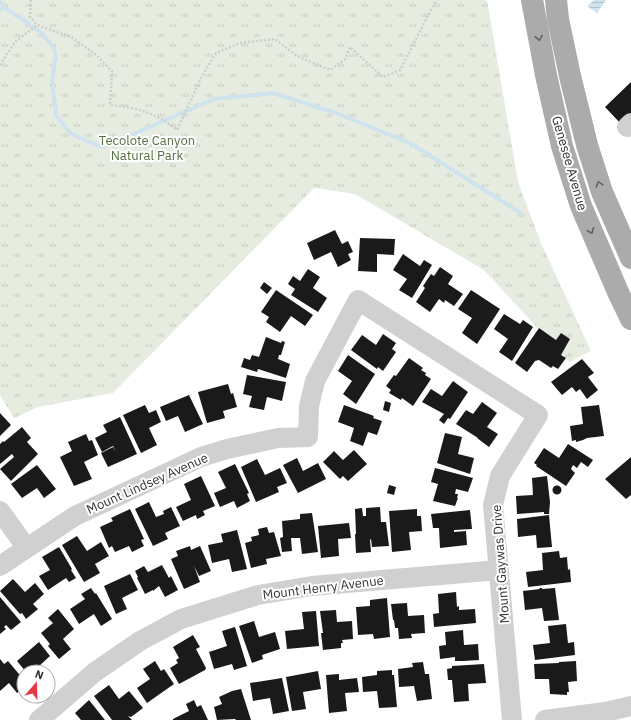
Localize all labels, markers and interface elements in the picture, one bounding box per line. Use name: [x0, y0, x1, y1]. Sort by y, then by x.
one-way arrow: [535, 35, 543, 41]
street label: Genesee Avenue: [548, 114, 591, 212]
park label: Tecolote Canyon Natural Park: [99, 132, 195, 164]
one-way arrow: [595, 181, 604, 188]
one-way arrow: [587, 227, 595, 234]
street label: Mount Lindsey Avenue: [84, 449, 211, 518]
street label: Mount Gaywas Drive: [488, 504, 513, 624]
street label: Mount Henry Avenue: [262, 572, 385, 603]
north arrow: [16, 664, 56, 704]
text: N: [33, 667, 46, 683]

